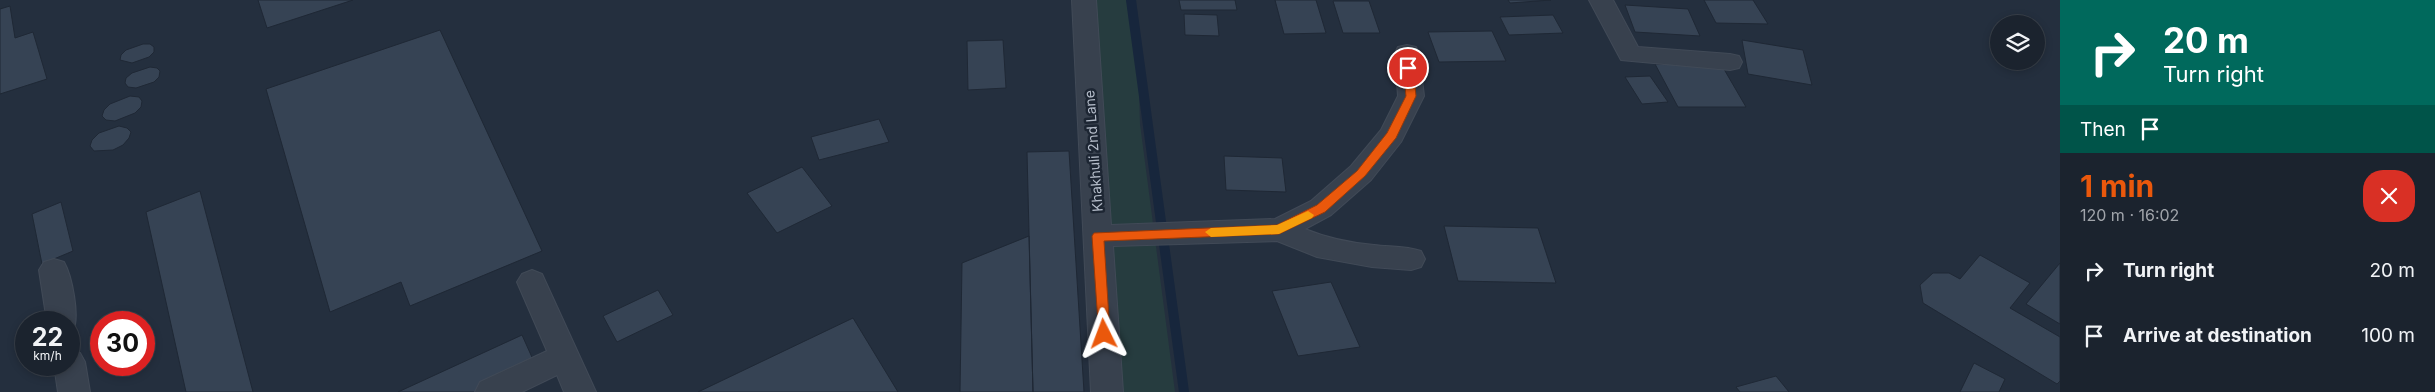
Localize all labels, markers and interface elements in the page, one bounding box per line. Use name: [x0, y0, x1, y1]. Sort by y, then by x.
map controls: [1990, 15, 2045, 70]
button: layers: [1990, 15, 2045, 70]
text: 20 m: [2163, 19, 2249, 61]
icon: right: [2080, 20, 2145, 85]
pin: [1387, 47, 1429, 89]
icon: arrive: [1394, 54, 1422, 82]
text: Turn right: [2163, 61, 2264, 87]
street label: Khakhuli 2nd Lane: [1080, 90, 1106, 212]
icon: arrive: [2136, 115, 2164, 143]
text: Then: [2080, 118, 2126, 141]
text: 1 min: [2080, 168, 2154, 204]
button: close: [2363, 170, 2415, 222]
text: 120 m · 16:02: [2080, 205, 2179, 225]
icon: right: [2080, 257, 2108, 285]
text: Turn right: [2123, 259, 2214, 282]
text: 20 m: [2369, 259, 2415, 282]
position arrow: [1077, 307, 1129, 359]
speed limit sign: 30: [90, 311, 155, 376]
text: 22: [32, 322, 63, 352]
icon: arrive: [2080, 322, 2108, 350]
text: Arrive at destination: [2123, 324, 2312, 347]
text: 100 m: [2361, 324, 2415, 347]
text: km/h: [33, 348, 62, 363]

